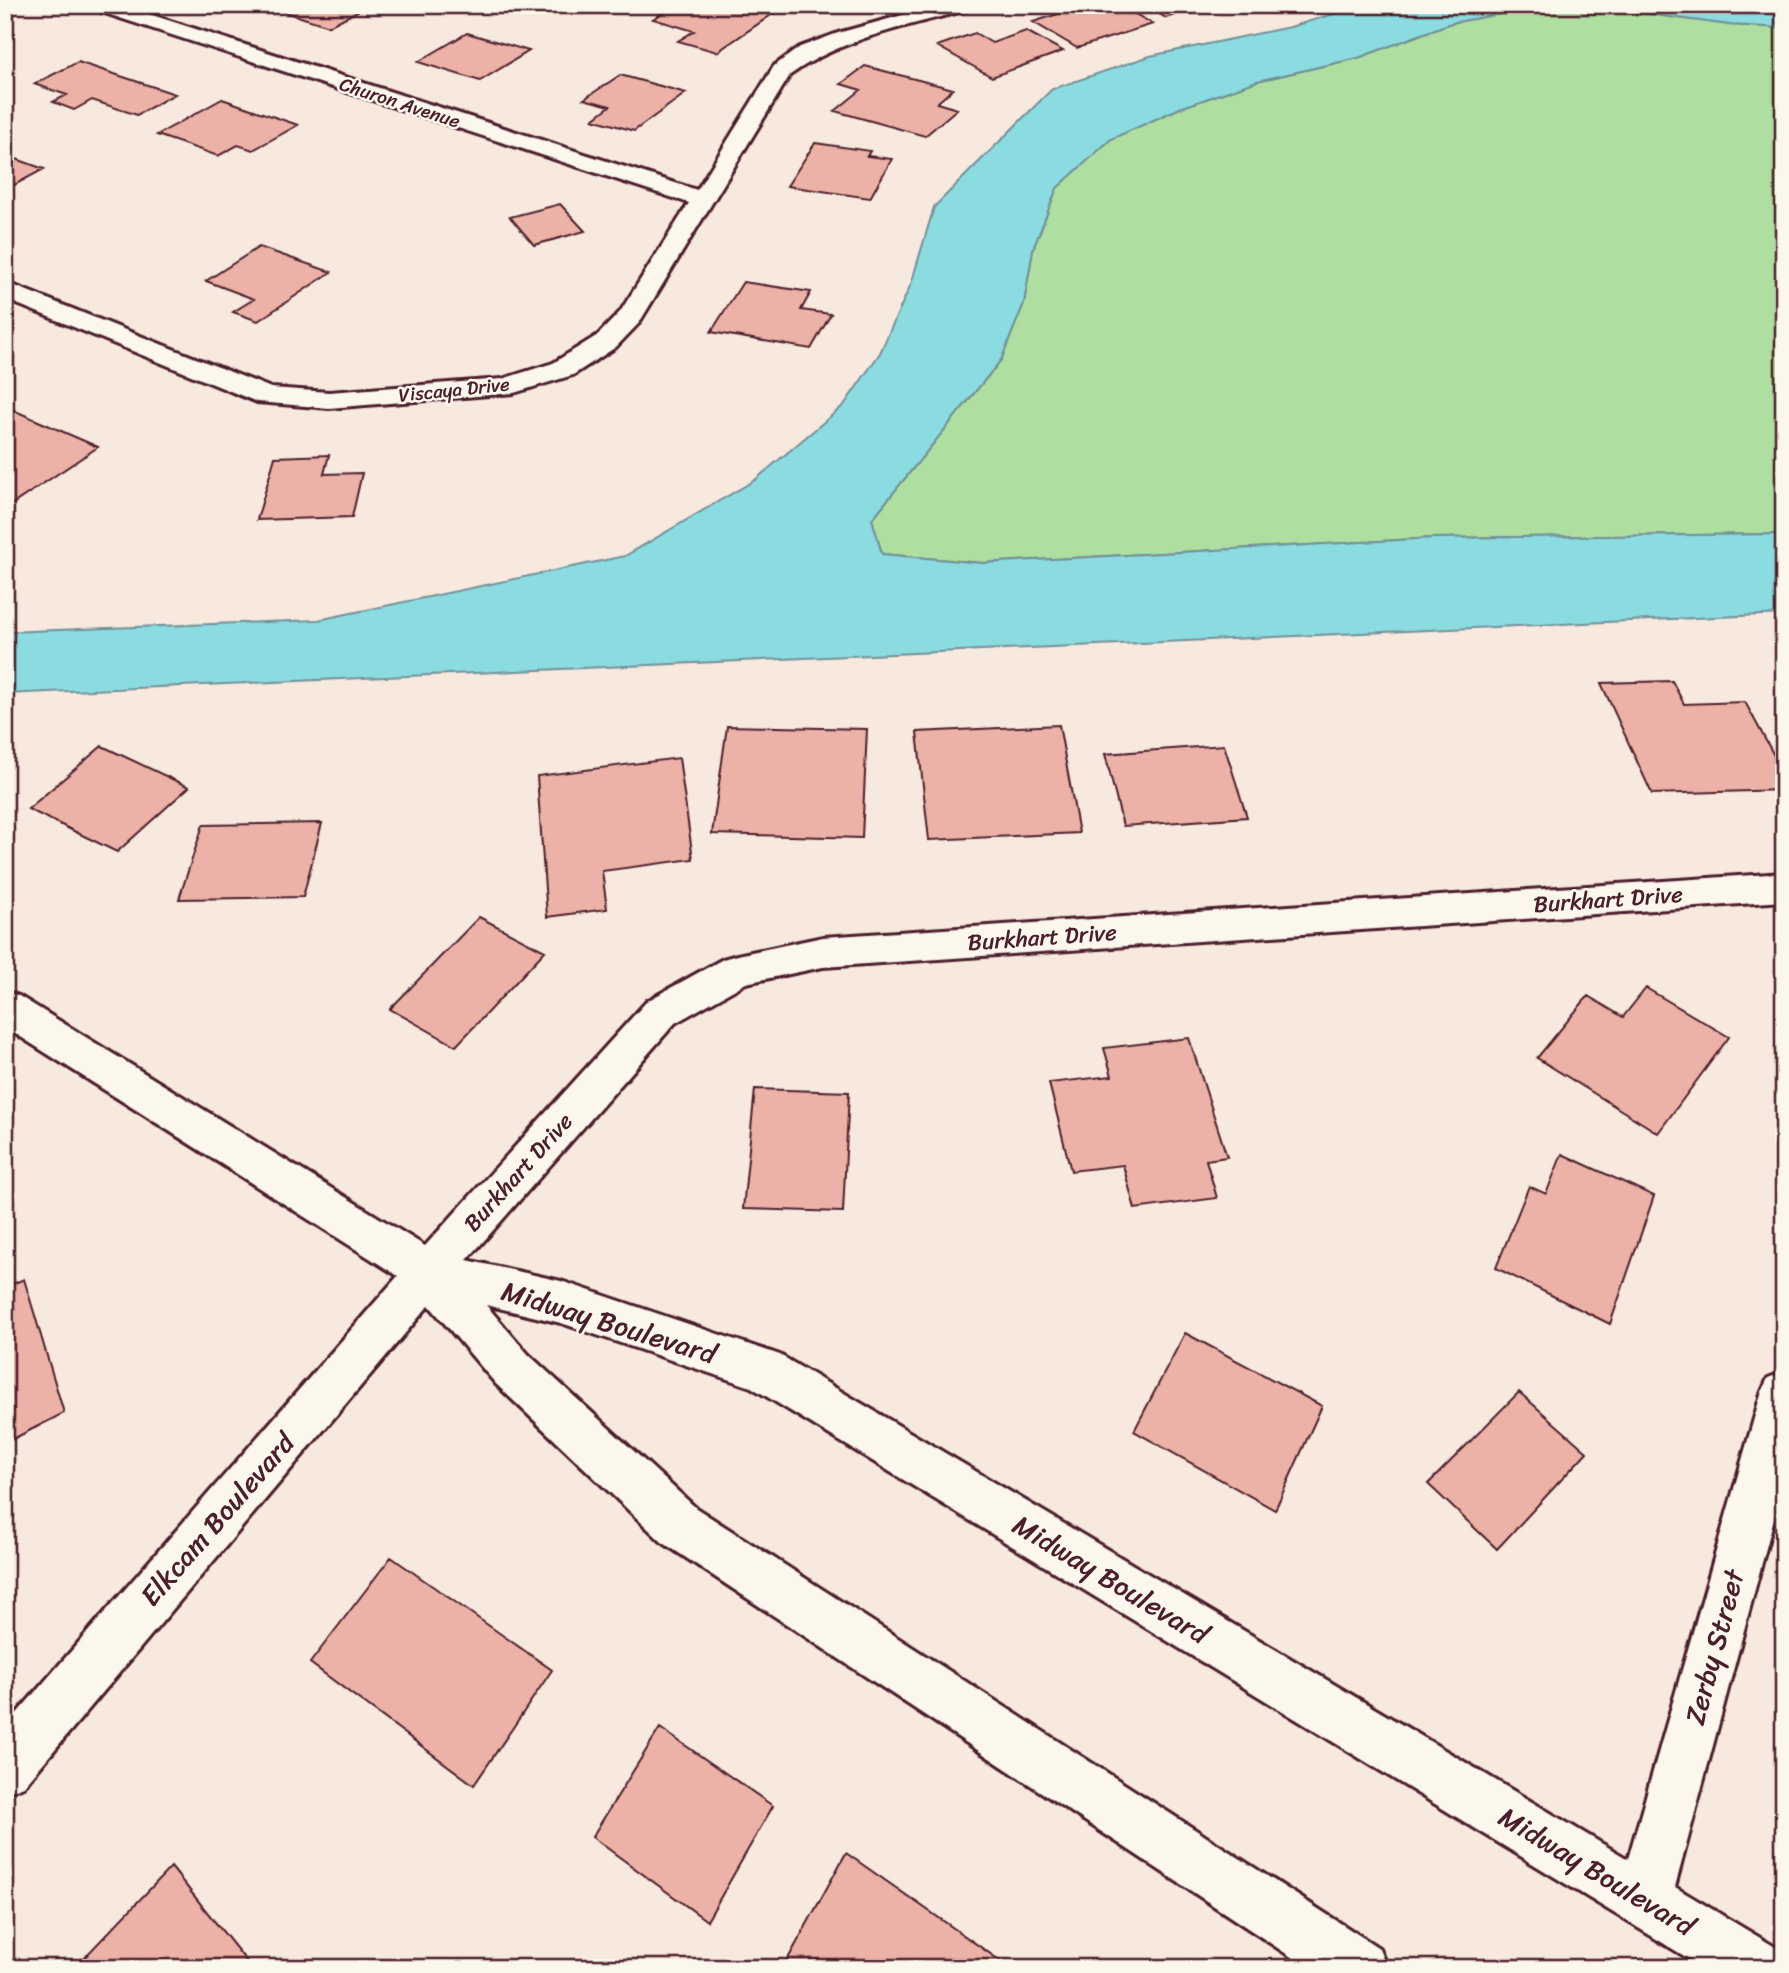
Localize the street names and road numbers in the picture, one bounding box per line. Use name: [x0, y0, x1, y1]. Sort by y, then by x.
street label: Churon Avenue: [335, 67, 465, 138]
street label: Viscaya Drive: [397, 367, 511, 412]
street label: Burkhart Drive: [1532, 874, 1684, 925]
street label: Burkhart Drive: [966, 912, 1118, 963]
street label: Burkhart Drive: [453, 1103, 584, 1242]
street label: Midway Boulevard: [495, 1267, 725, 1379]
street label: Elkcam Boulevard: [127, 1419, 309, 1618]
street label: Midway Boulevard: [1003, 1501, 1221, 1659]
street label: Zerby Street: [1670, 1562, 1759, 1730]
street label: Midway Boulevard: [1489, 1793, 1707, 1951]

